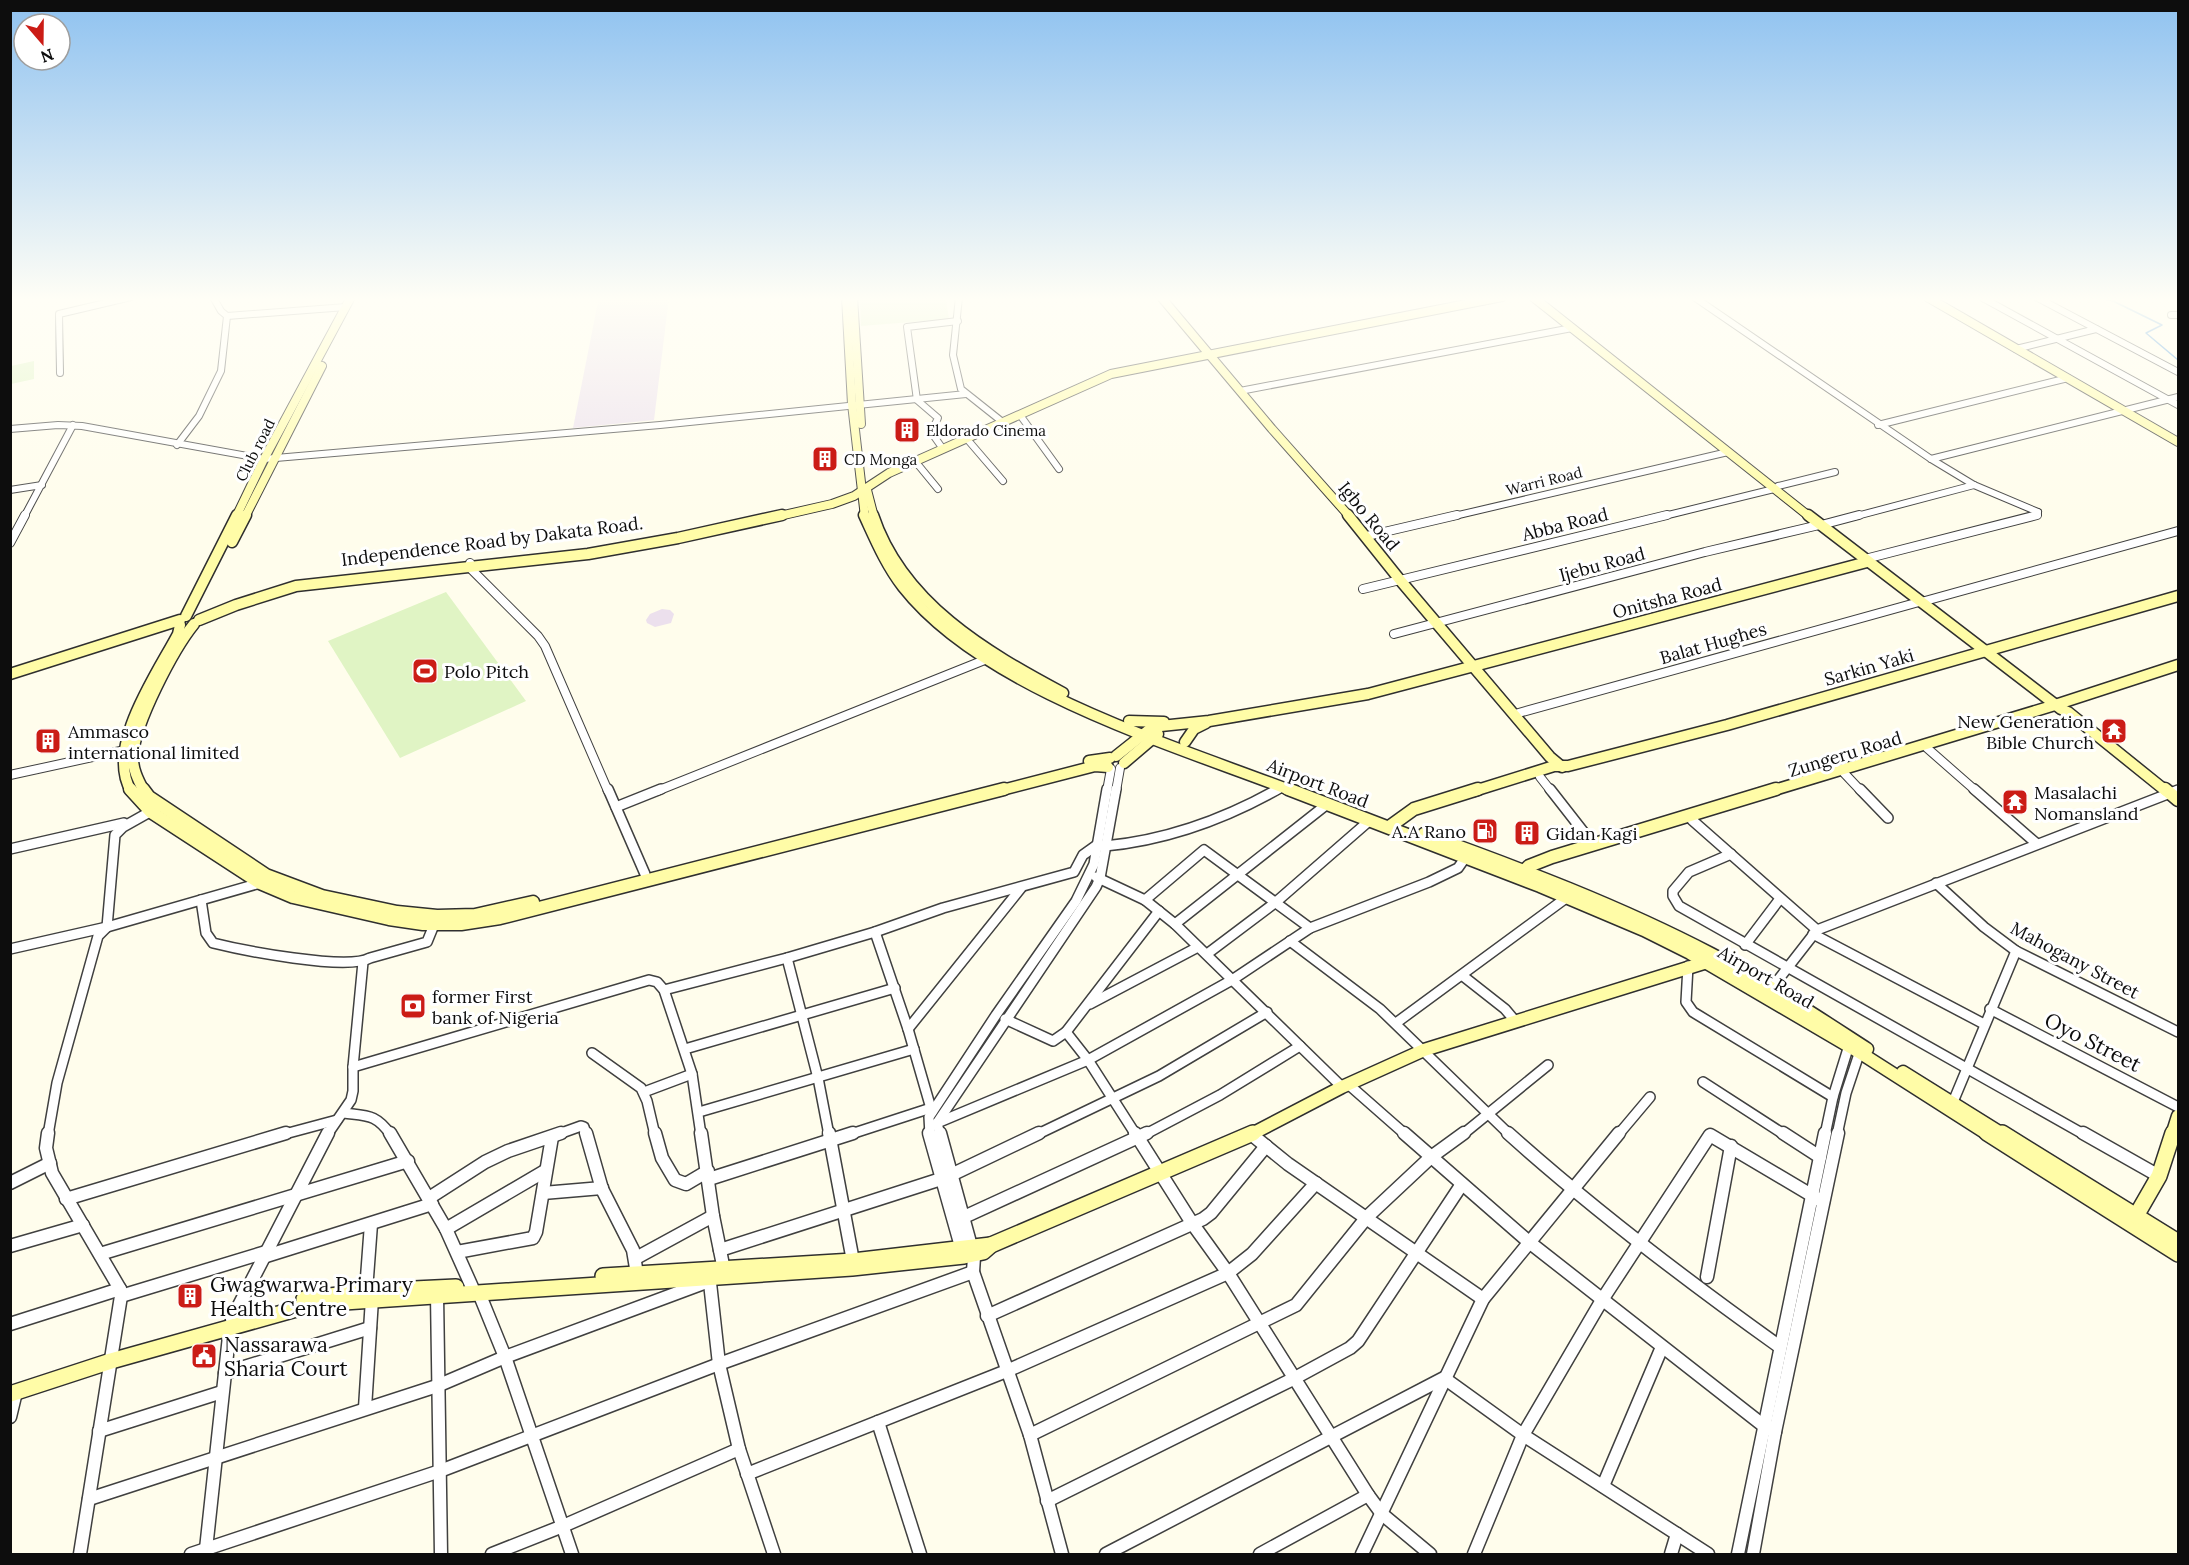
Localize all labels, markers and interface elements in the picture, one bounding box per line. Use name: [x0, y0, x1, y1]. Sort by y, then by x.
north arrow: [12, 12, 72, 72]
text: N: [38, 45, 56, 68]
street label: Club road: [231, 415, 279, 485]
building icon: Eldorado Cinema: [892, 415, 922, 445]
place label: Eldorado Cinema: [926, 421, 1046, 440]
building icon: CD Monga: [810, 444, 840, 474]
place label: CD Monga: [844, 450, 917, 469]
street label: Warri Road: [1504, 462, 1584, 500]
street label: Igbo Road: [1333, 477, 1405, 556]
street label: Abba Road: [1519, 502, 1611, 546]
street label: Independence Road by Dakata Road.: [340, 511, 644, 571]
street label: Ijebu Road: [1557, 541, 1648, 587]
street label: Onitsha Road: [1610, 572, 1724, 624]
street label: Balat Hughes: [1657, 617, 1769, 669]
street label: Sarkin Yaki: [1822, 643, 1916, 691]
sports icon: Polo Pitch: [410, 656, 440, 686]
place label: Polo Pitch: [444, 660, 529, 683]
place label: New Generation Bible Church: [1957, 710, 2094, 754]
temple icon: New Generation Bible Church: [2099, 716, 2129, 746]
place label: Ammasco international limited: [67, 720, 240, 764]
building icon: Ammasco international limited: [33, 726, 63, 756]
street label: Zungeru Road: [1786, 726, 1905, 782]
street label: Airport Road: [1263, 753, 1372, 813]
place label: Masalachi Nomansland: [2034, 781, 2139, 825]
temple icon: Masalachi Nomansland: [2000, 787, 2030, 817]
fuel station icon: A.A Rano: [1470, 816, 1500, 846]
building icon: Gidan Kagi: [1512, 818, 1542, 848]
place label: A.A Rano: [1391, 820, 1466, 843]
place label: Gidan Kagi: [1546, 822, 1638, 845]
street label: Mahogany Street: [2007, 916, 2143, 1004]
street label: Airport Road: [1713, 940, 1818, 1014]
place label: former First bank of Nigeria: [432, 985, 559, 1029]
bank icon: former First bank of Nigeria: [398, 991, 428, 1021]
street label: Oyo Street: [2040, 1006, 2147, 1078]
place label: Gwagwarwa Primary Health Centre: [210, 1271, 413, 1322]
building icon: Gwagwarwa Primary Health Centre: [175, 1281, 205, 1311]
place label: Nassarawa Sharia Court: [224, 1331, 348, 1382]
public building icon: Nassarawa Sharia Court: [189, 1341, 219, 1371]

